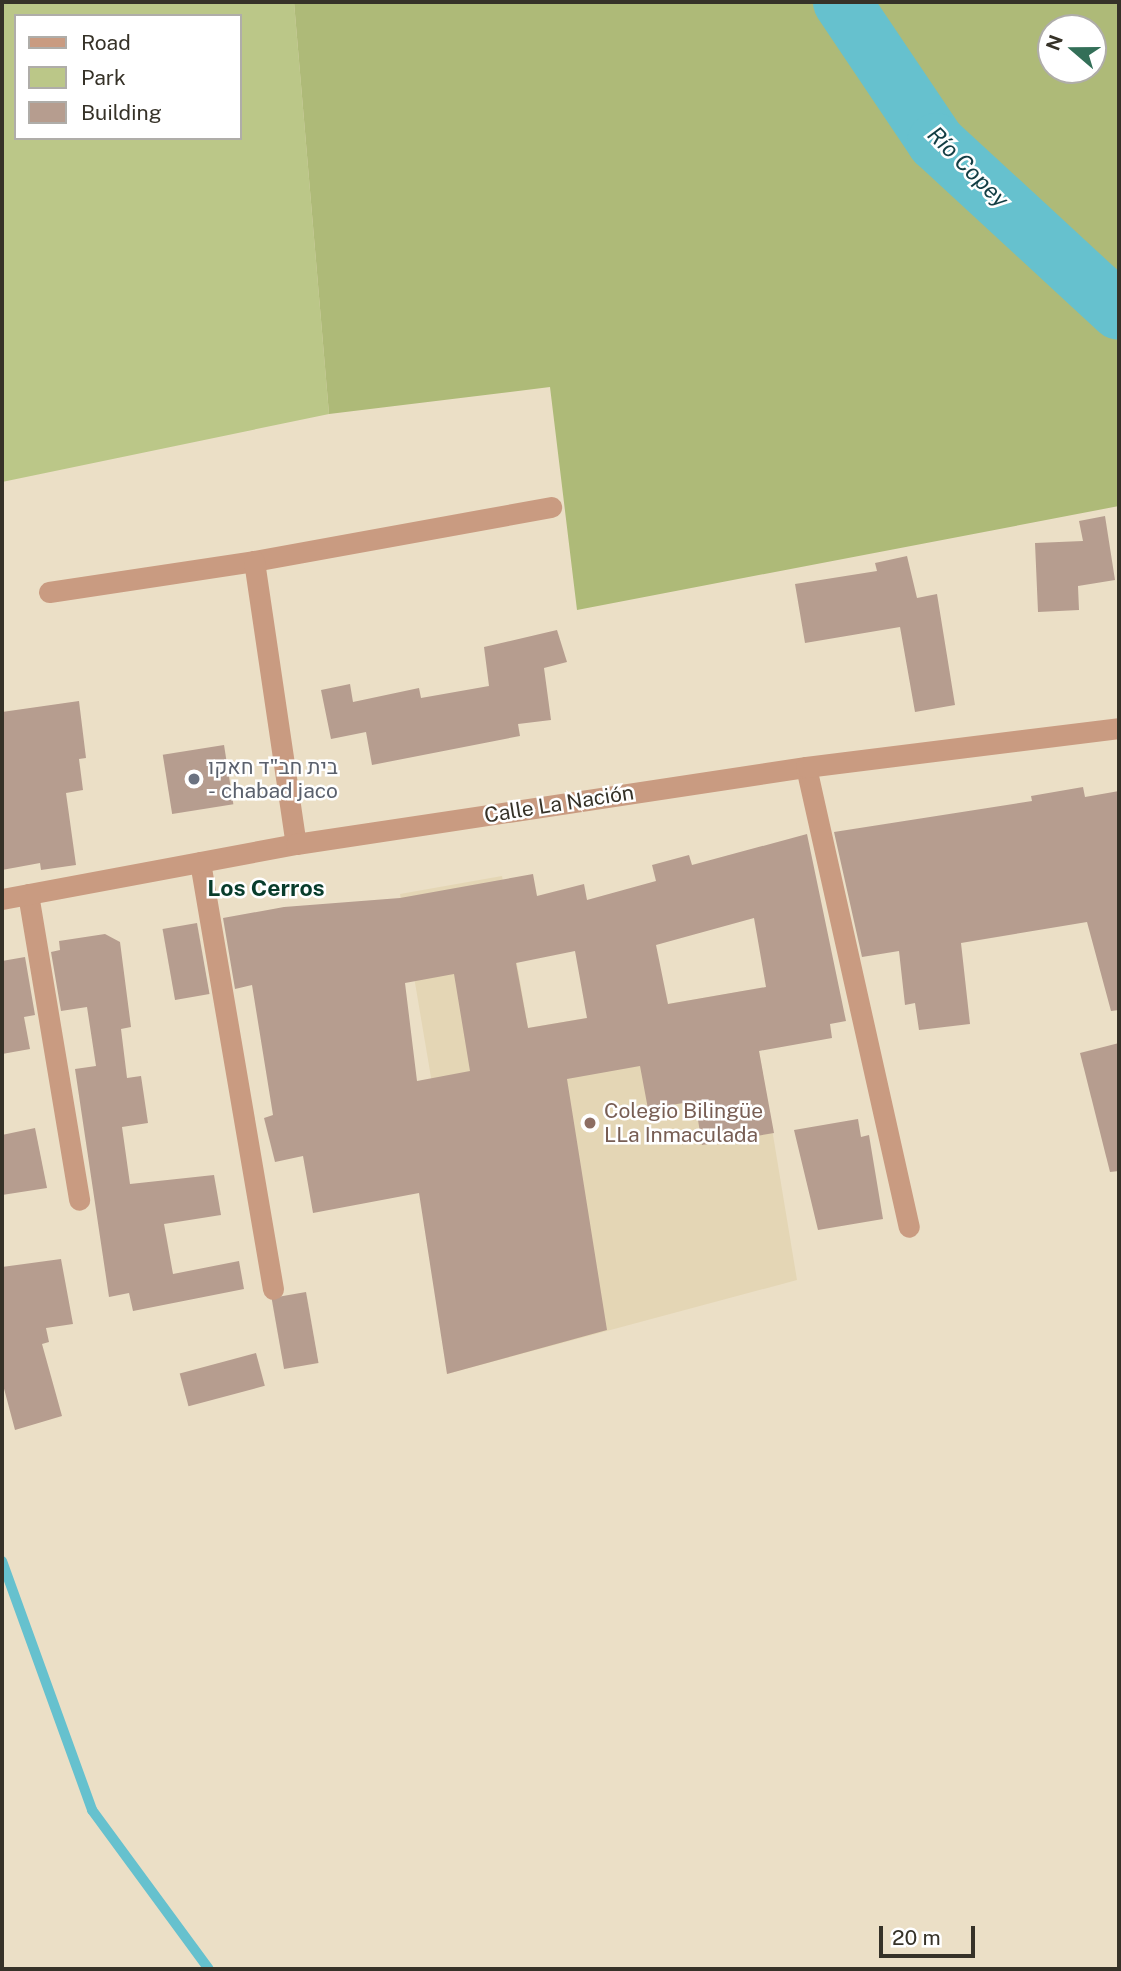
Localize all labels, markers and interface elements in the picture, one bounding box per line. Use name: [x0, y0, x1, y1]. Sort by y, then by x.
legend: [14, 14, 242, 140]
north arrow: [1037, 14, 1107, 84]
text: Road: [81, 30, 131, 55]
text: N: [1041, 32, 1067, 53]
text: Park: [81, 65, 126, 90]
text: Building: [81, 100, 162, 125]
water label: Río Copey: [922, 121, 1014, 213]
place label: בית חב"ד חאקו - chabad jaco: [208, 754, 338, 804]
marker: בית חב"ד חאקו - chabad jaco: [186, 771, 202, 787]
street label: Calle La Nación: [482, 780, 636, 828]
district label: Los Cerros: [207, 874, 325, 902]
place label: Colegio Bilingüe LLa Inmaculada: [604, 1098, 763, 1148]
marker: Colegio Bilingüe LLa Inmaculada: [582, 1115, 598, 1131]
scale bar: [883, 1912, 979, 1956]
text: 20 m: [892, 1925, 941, 1950]

